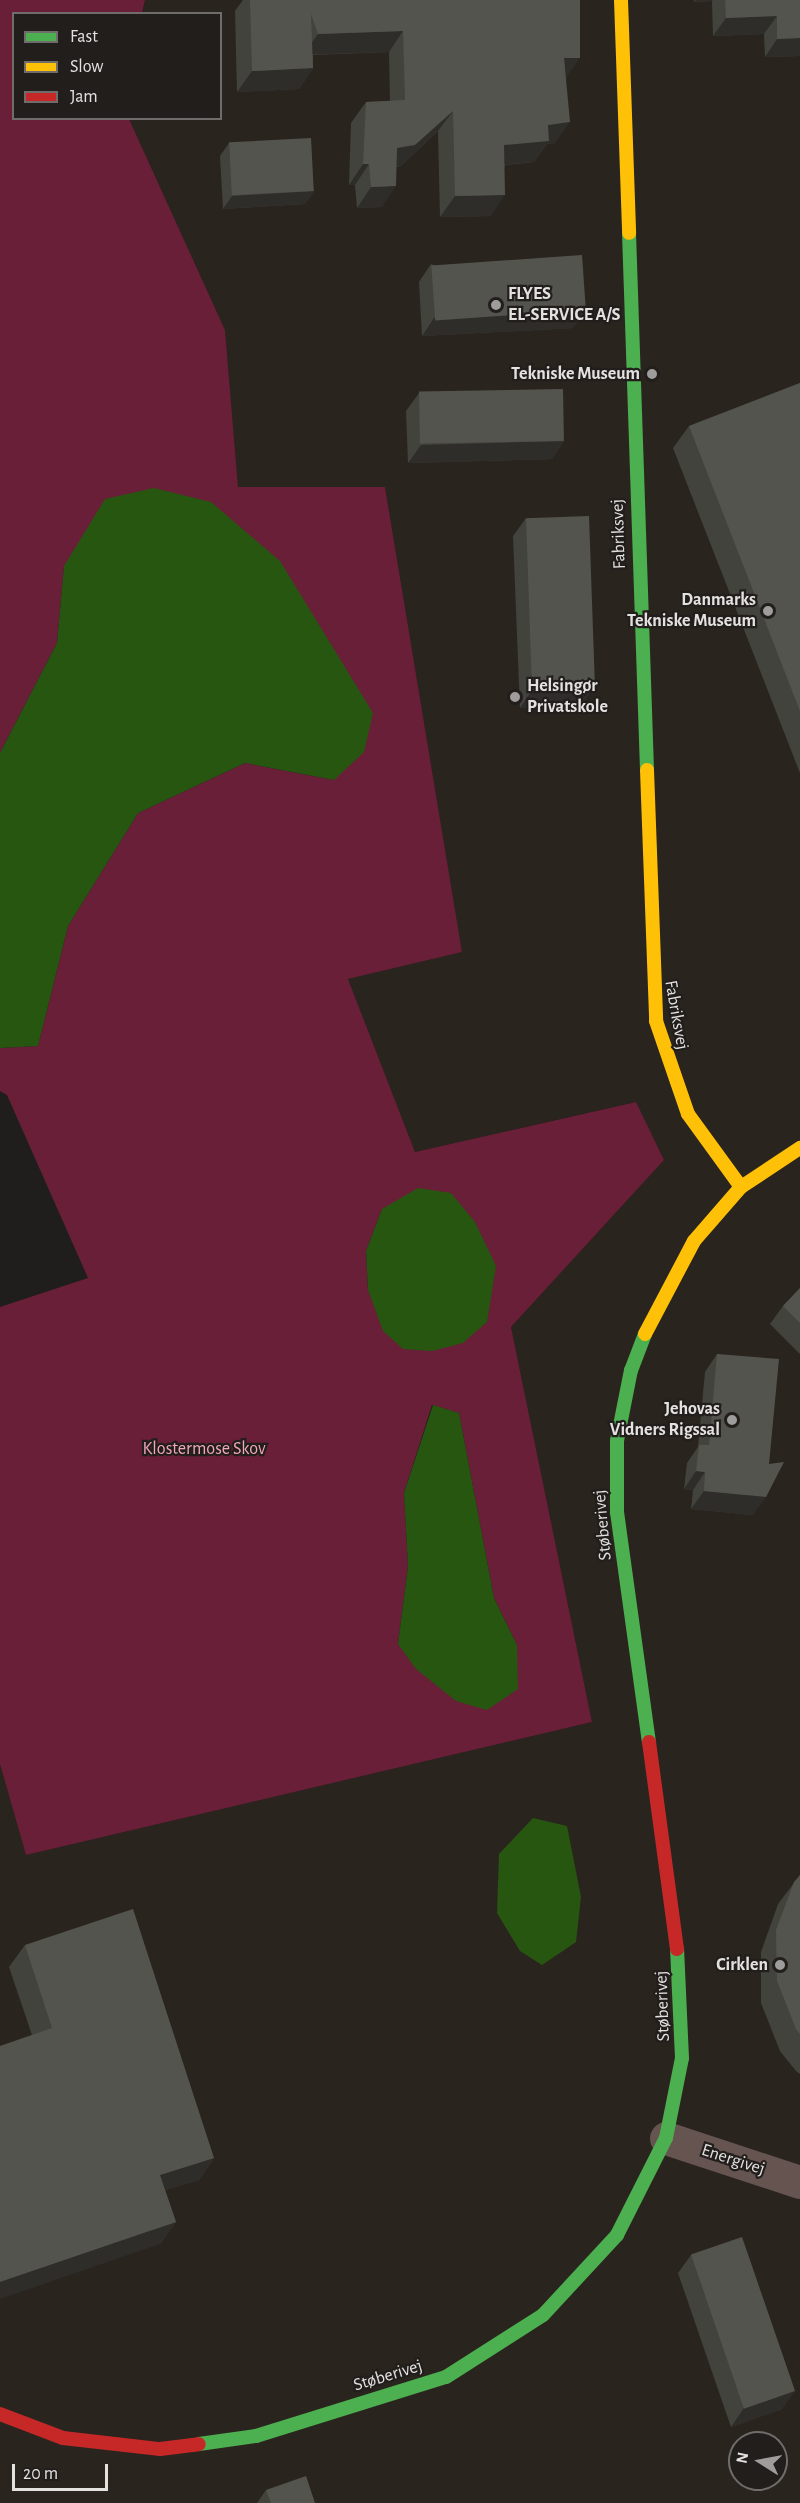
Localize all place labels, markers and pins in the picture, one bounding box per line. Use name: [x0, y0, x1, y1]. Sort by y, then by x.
place label: FLYES EL-SERVICE A/S: [508, 284, 620, 326]
marker: FLYES EL-SERVICE A/S: [489, 298, 503, 312]
place label: Tekniske Museum: [511, 363, 640, 385]
marker: Tekniske Museum: [645, 367, 659, 381]
place label: Danmarks Tekniske Museum: [627, 590, 756, 632]
marker: Danmarks Tekniske Museum: [761, 604, 775, 618]
place label: Helsingør Privatskole: [527, 676, 608, 718]
marker: Helsingør Privatskole: [508, 690, 522, 704]
place label: Jehovas Vidners Rigssal: [610, 1399, 720, 1442]
marker: Jehovas Vidners Rigssal: [725, 1413, 739, 1427]
place label: Cirklen: [716, 1954, 768, 1976]
marker: Cirklen: [773, 1958, 787, 1972]

